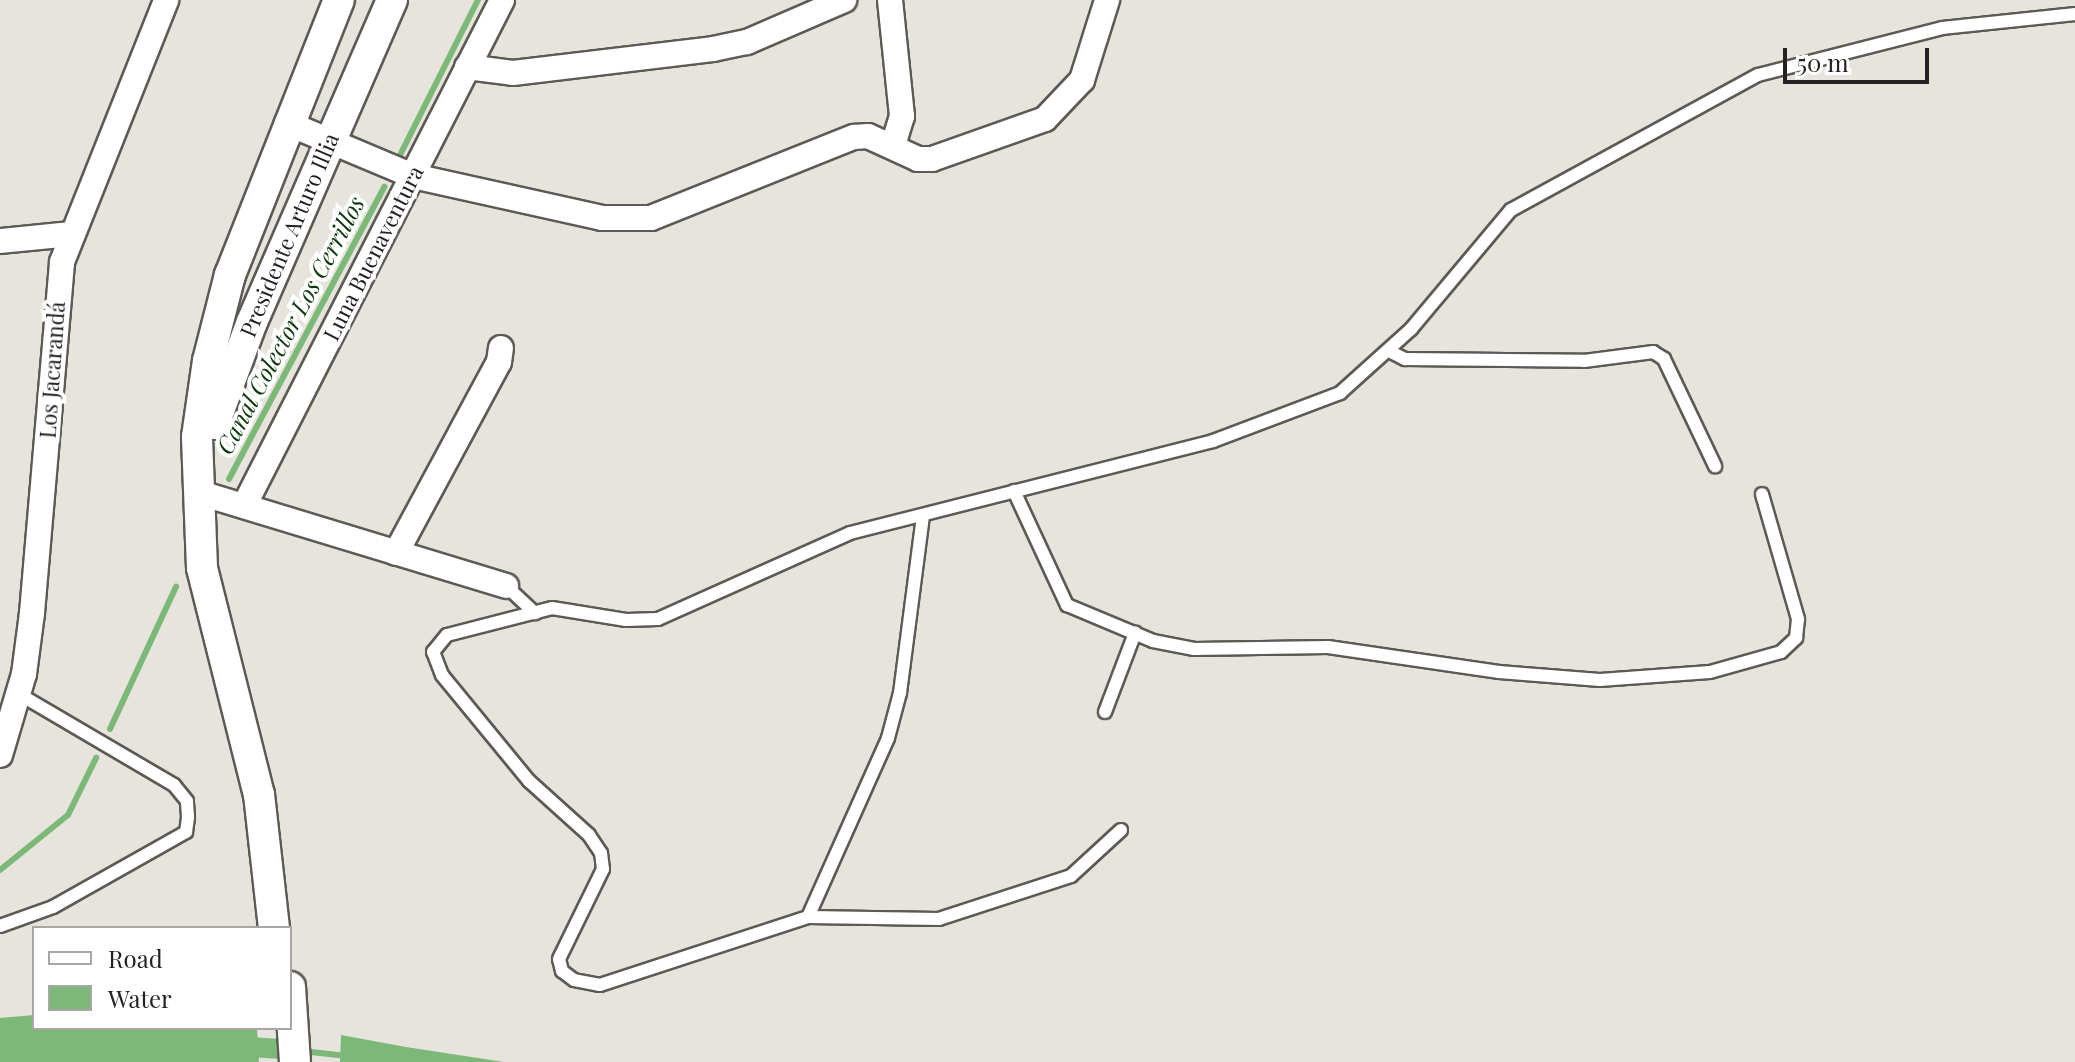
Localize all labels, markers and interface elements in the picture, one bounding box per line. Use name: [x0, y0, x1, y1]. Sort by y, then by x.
scale bar: [1787, 32, 1933, 82]
text: 50 m: [1797, 46, 1849, 78]
street label: Presidente Arturo Illia: [234, 129, 344, 341]
street label: Luna Buenaventura: [317, 161, 429, 345]
water label: Canal Colector Los Cerrillos: [210, 191, 370, 459]
street label: Los Jacarandá: [34, 301, 70, 439]
legend: [32, 926, 292, 1030]
text: Road: [108, 942, 163, 974]
text: Water: [108, 982, 172, 1014]

